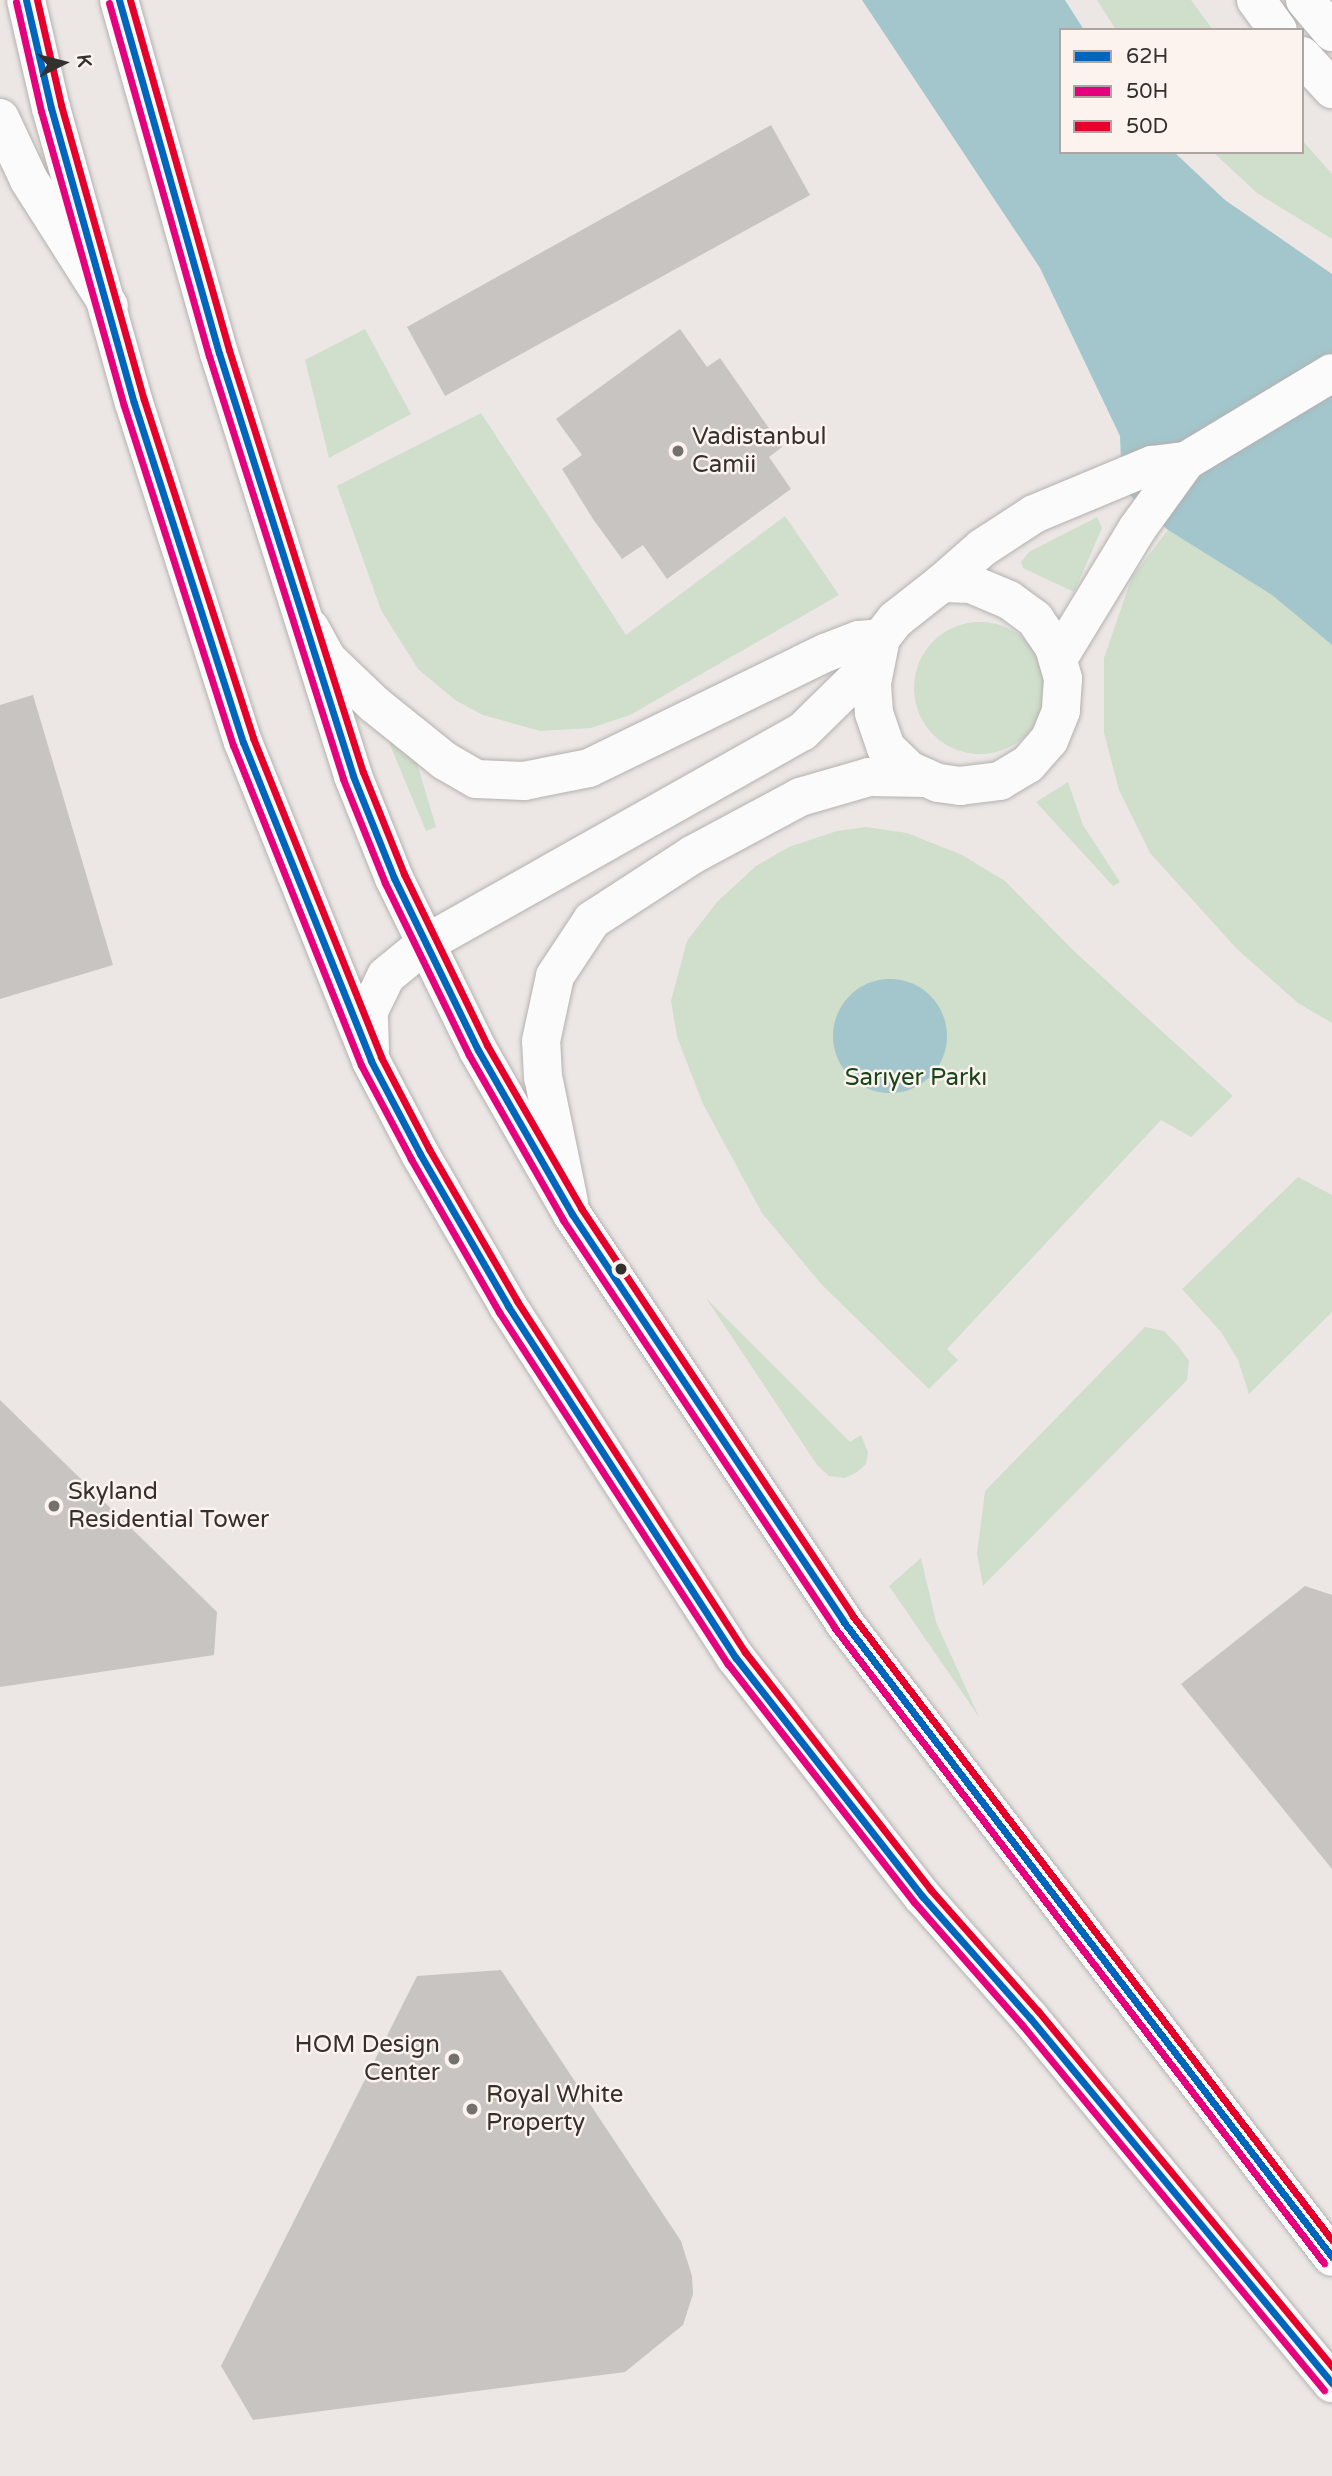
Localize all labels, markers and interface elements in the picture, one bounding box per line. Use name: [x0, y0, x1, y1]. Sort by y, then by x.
north arrow: [28, 28, 98, 98]
legend: [1059, 28, 1304, 154]
text: 62H: [1126, 44, 1168, 69]
text: K: [72, 53, 95, 68]
text: 50H: [1126, 79, 1168, 104]
text: 50D: [1126, 114, 1168, 139]
place label: Vadistanbul Camii: [692, 423, 826, 479]
marker: Vadistanbul Camii: [670, 443, 686, 459]
park label: Sarıyer Parkı: [845, 1064, 987, 1092]
unlabelled marker: [614, 1262, 628, 1276]
place label: Skyland Residential Tower: [68, 1478, 269, 1534]
marker: Skyland Residential Tower: [46, 1498, 62, 1514]
place label: HOM Design Center: [295, 2031, 440, 2087]
marker: HOM Design Center: [446, 2051, 462, 2067]
place label: Royal White Property: [486, 2081, 623, 2137]
marker: Royal White Property: [464, 2101, 480, 2117]

